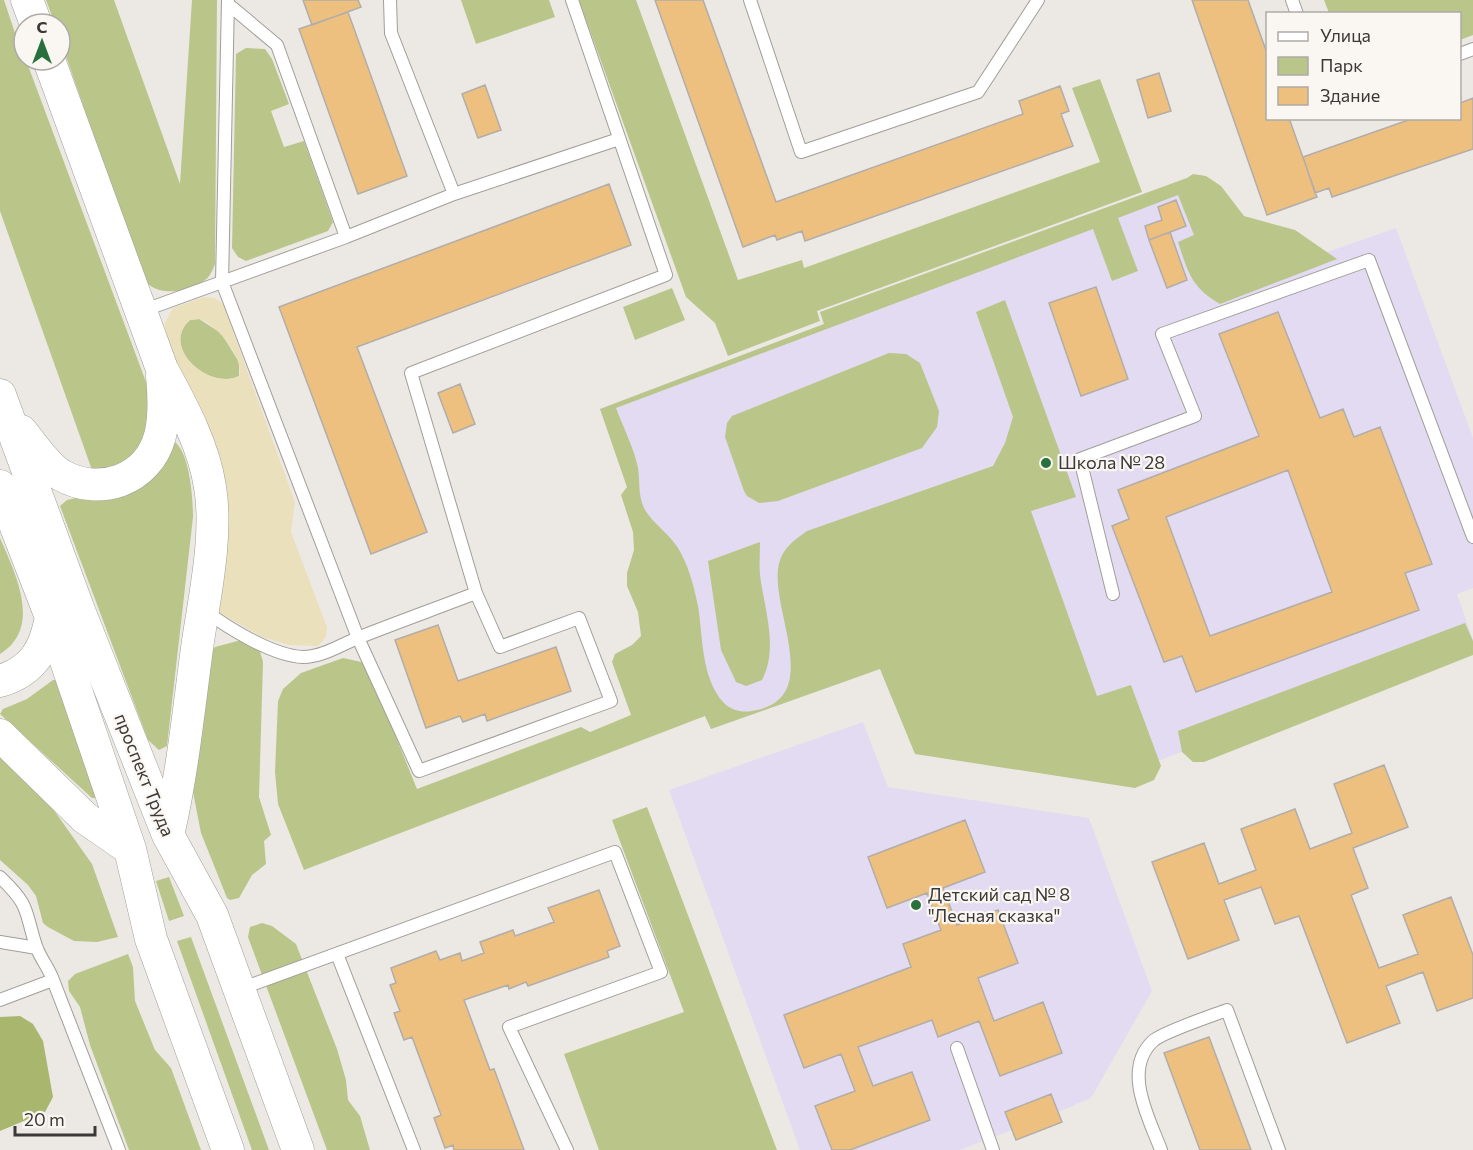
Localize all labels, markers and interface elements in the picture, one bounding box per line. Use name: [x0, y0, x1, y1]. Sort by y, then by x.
north arrow: [12, 12, 72, 72]
legend: [1266, 12, 1461, 120]
text: С: [37, 17, 48, 36]
text: Улица: [1320, 24, 1371, 46]
text: Парк: [1320, 54, 1363, 76]
text: Здание: [1320, 84, 1380, 106]
place label: Школа № 28: [1058, 451, 1165, 473]
marker: Школа № 28: [1039, 456, 1053, 470]
street label: проспект Труда: [110, 710, 180, 839]
place label: Детский сад № 8 "Лесная сказка": [928, 883, 1070, 926]
marker: Детский сад № 8 "Лесная сказка": [909, 898, 923, 912]
scale bar: [15, 1099, 94, 1137]
text: 20 m: [24, 1108, 65, 1130]

